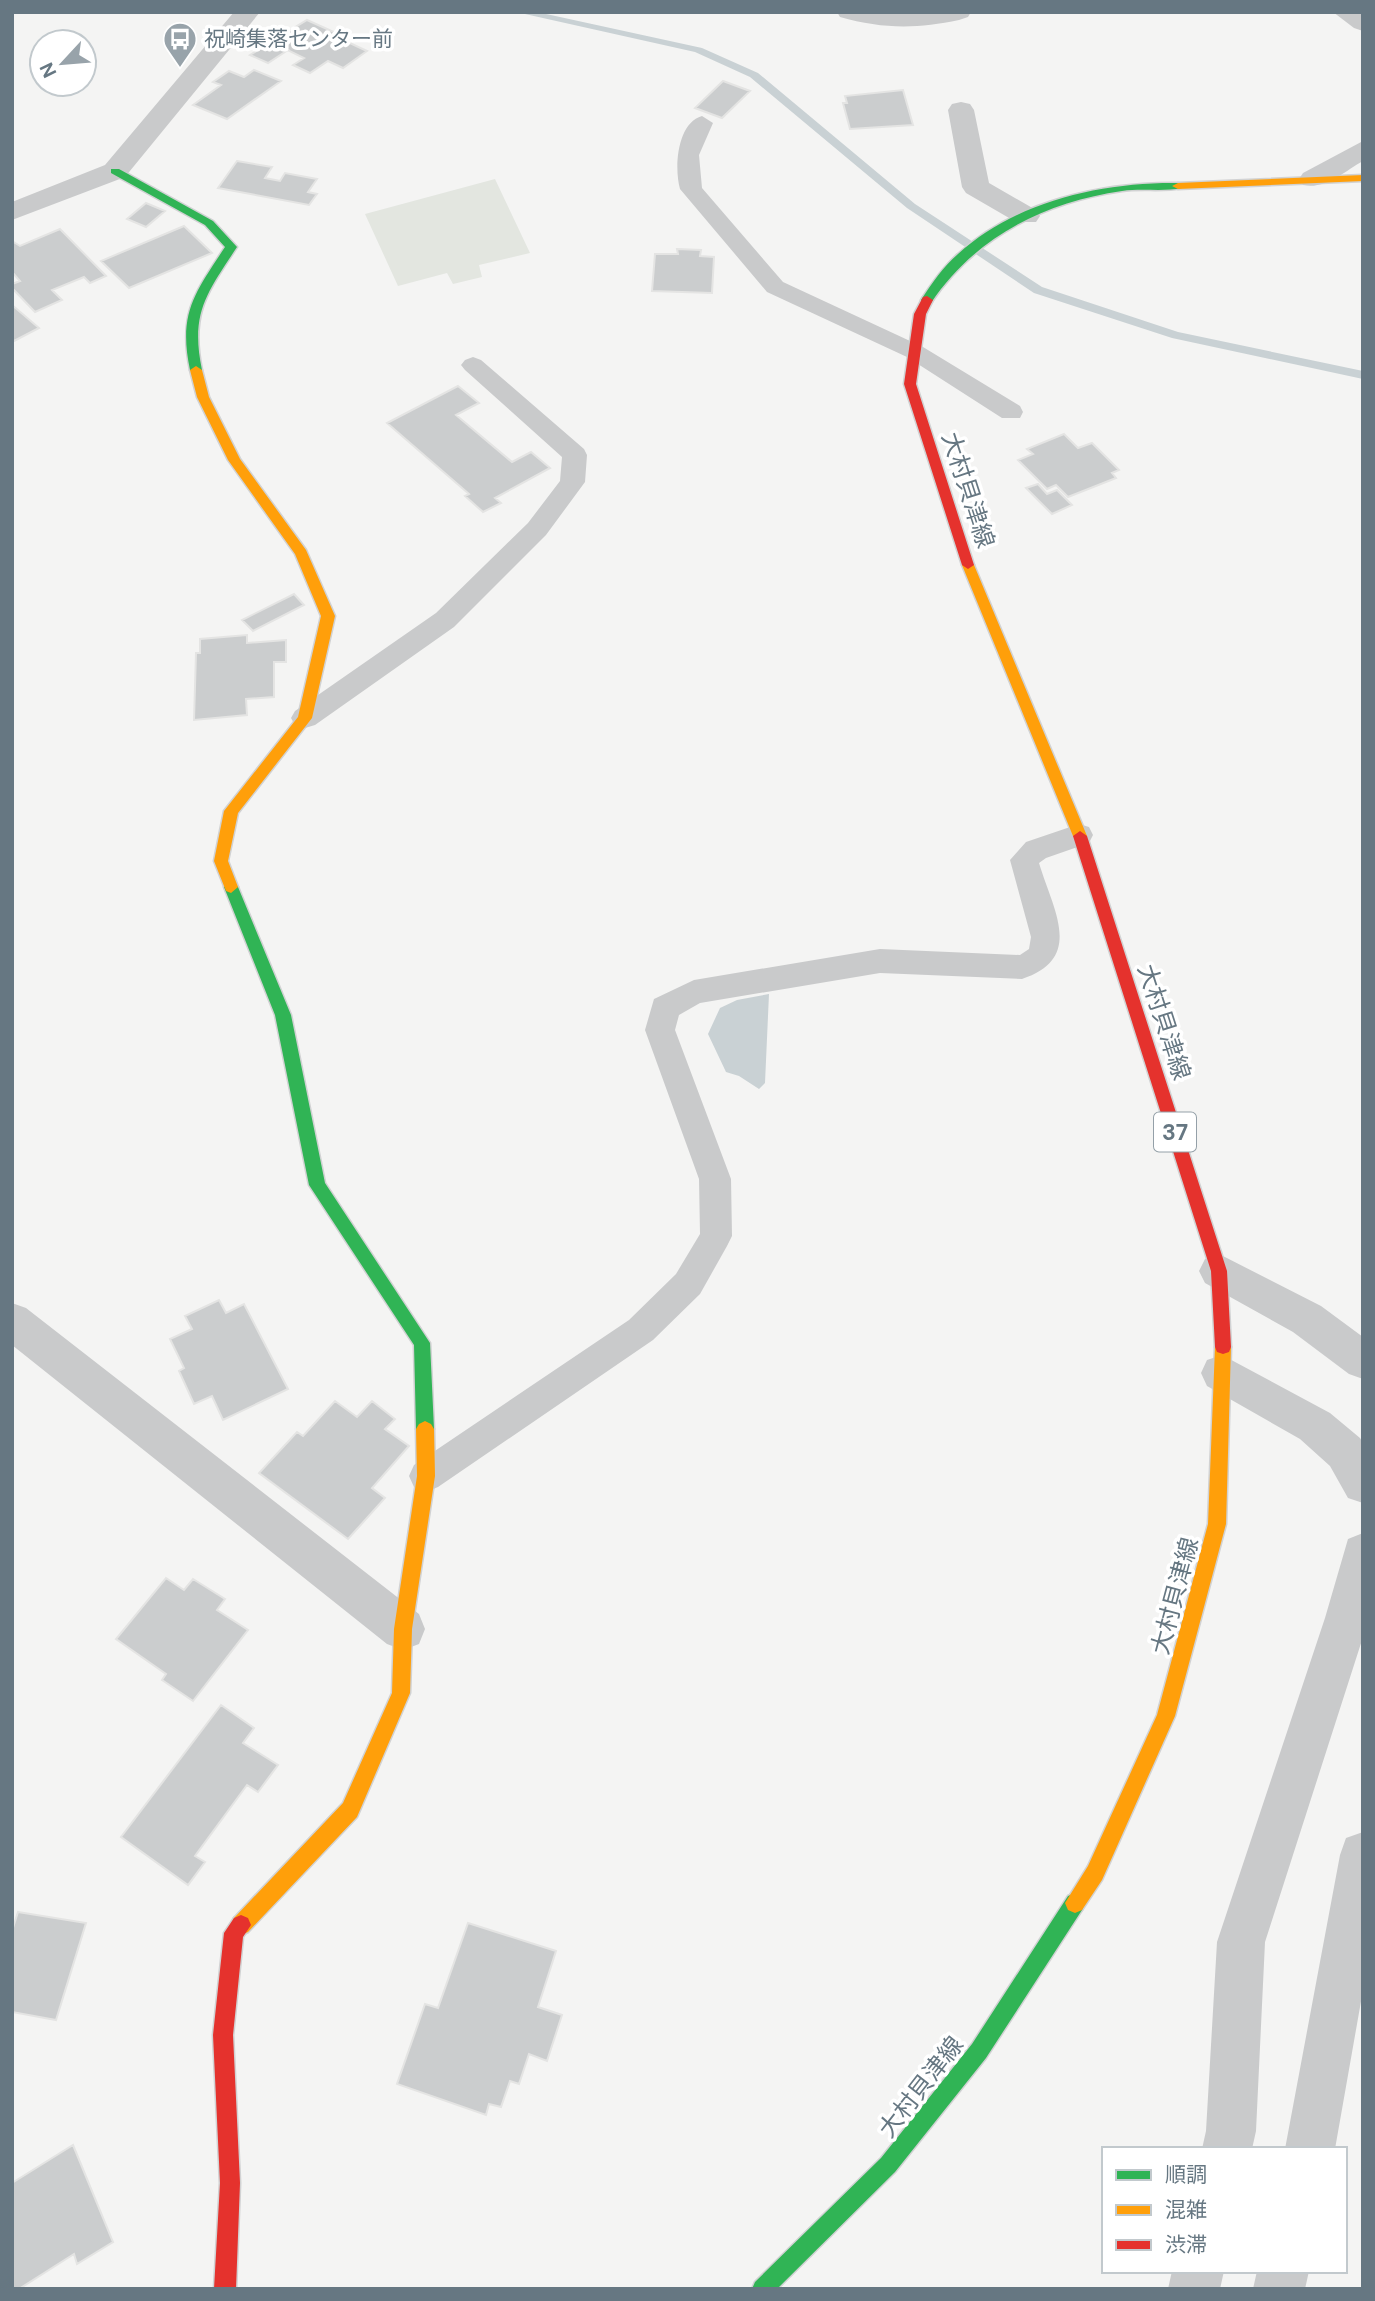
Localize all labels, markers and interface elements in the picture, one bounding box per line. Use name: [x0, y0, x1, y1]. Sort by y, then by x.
bus stop icon: 祝崎集落センター前: [161, 20, 199, 69]
place label: 祝崎集落センター前: [204, 25, 393, 53]
north arrow: [28, 28, 98, 98]
text: N: [34, 59, 62, 82]
street label: 大村貝津線: [935, 428, 1002, 552]
street label: 大村貝津線: [1131, 960, 1198, 1084]
road number: 37: [1154, 1112, 1196, 1152]
street label: 大村貝津線: [1144, 1534, 1205, 1658]
street label: 大村貝津線: [871, 2030, 970, 2144]
legend: [1102, 2147, 1347, 2273]
text: 順調: [1165, 2161, 1207, 2189]
text: 混雑: [1165, 2196, 1207, 2224]
text: 渋滞: [1165, 2231, 1207, 2259]

